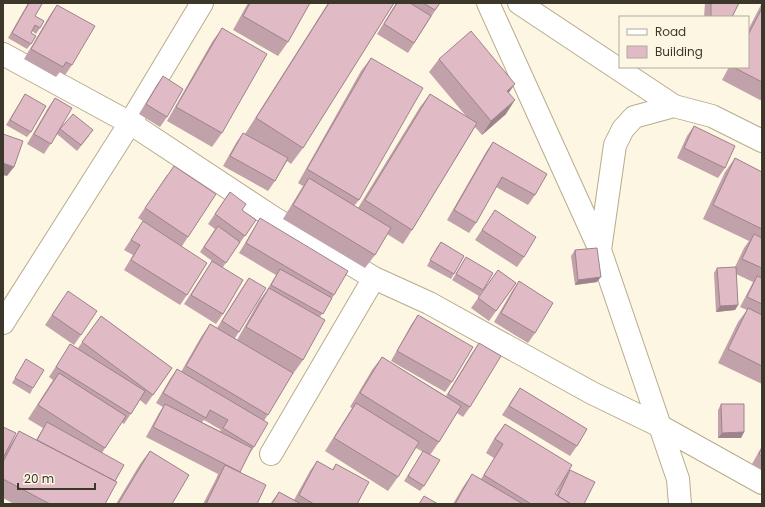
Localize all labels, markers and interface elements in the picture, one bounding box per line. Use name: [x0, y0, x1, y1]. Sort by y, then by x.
legend: [619, 16, 749, 68]
text: Road: [655, 23, 686, 40]
text: Building: [655, 43, 703, 60]
scale bar: [18, 465, 95, 491]
text: 20 m: [24, 470, 54, 487]

